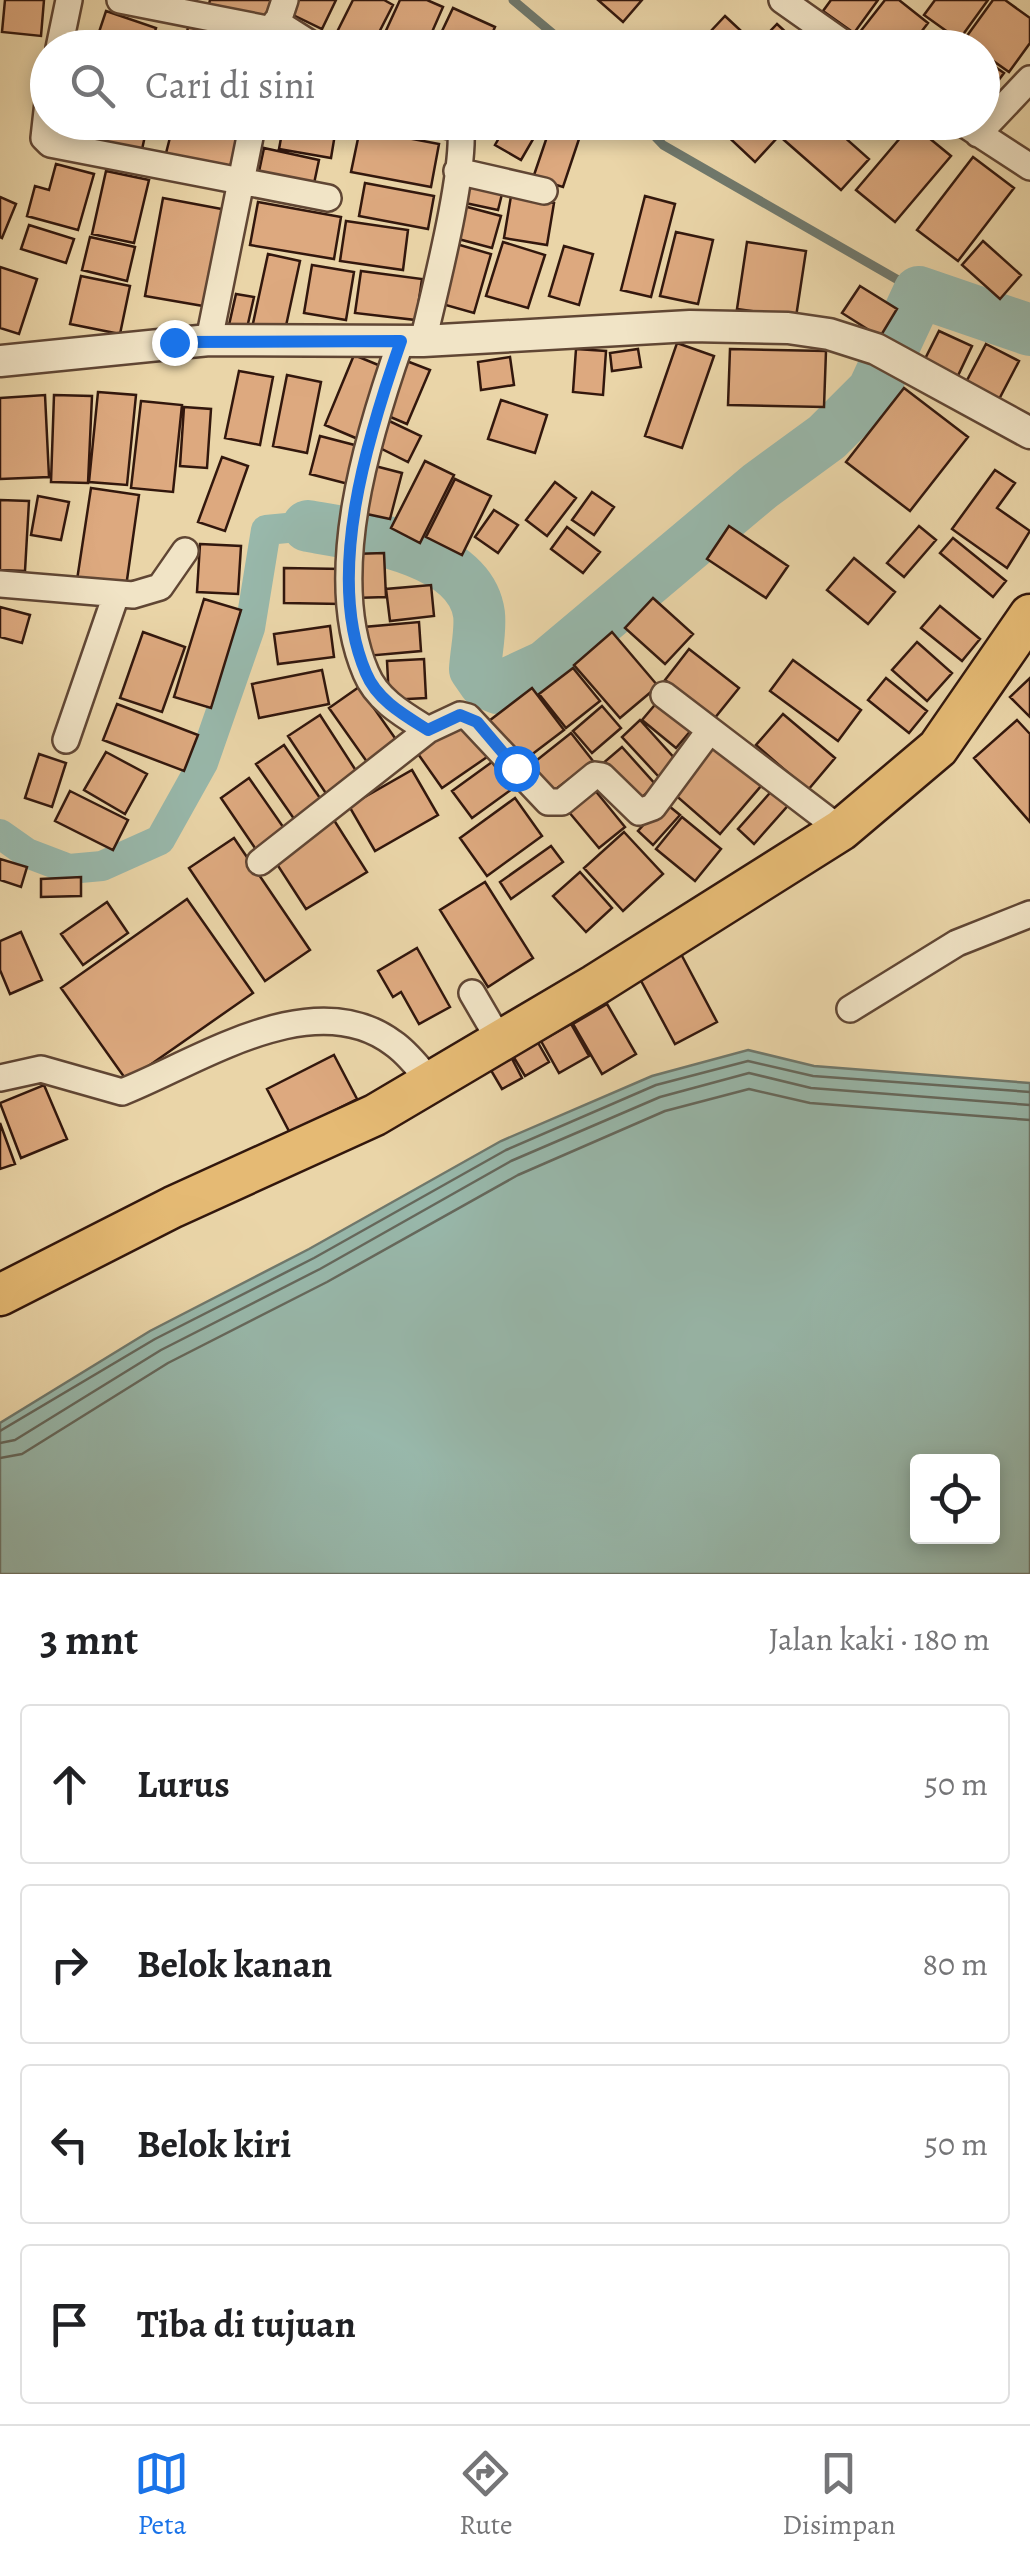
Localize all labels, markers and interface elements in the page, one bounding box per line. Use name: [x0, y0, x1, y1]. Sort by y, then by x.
search box: [30, 30, 1000, 140]
icon: search: [65, 58, 120, 113]
text: Cari di sini: [145, 59, 315, 111]
route end: [152, 320, 198, 366]
route start: [494, 746, 540, 792]
map controls: [910, 1454, 1000, 1544]
button: locate: [910, 1454, 1000, 1544]
text: 3 mnt: [40, 1611, 138, 1668]
text: Jalan kaki · 180 m: [768, 1617, 990, 1661]
icon: ahead: [42, 1757, 97, 1812]
text: Lurus: [137, 1758, 230, 1810]
text: 50 m: [924, 1762, 988, 1806]
icon: right: [42, 1937, 97, 1992]
text: Belok kanan: [137, 1938, 332, 1990]
text: 80 m: [922, 1942, 988, 1986]
icon: left: [42, 2117, 97, 2172]
text: Belok kiri: [137, 2118, 291, 2170]
text: 50 m: [924, 2122, 988, 2166]
icon: arrive: [42, 2297, 97, 2352]
text: Tiba di tujuan: [137, 2298, 356, 2350]
tab: Peta: [134, 2446, 189, 2544]
tab: Rute: [458, 2446, 513, 2544]
tab: Disimpan: [782, 2446, 896, 2544]

